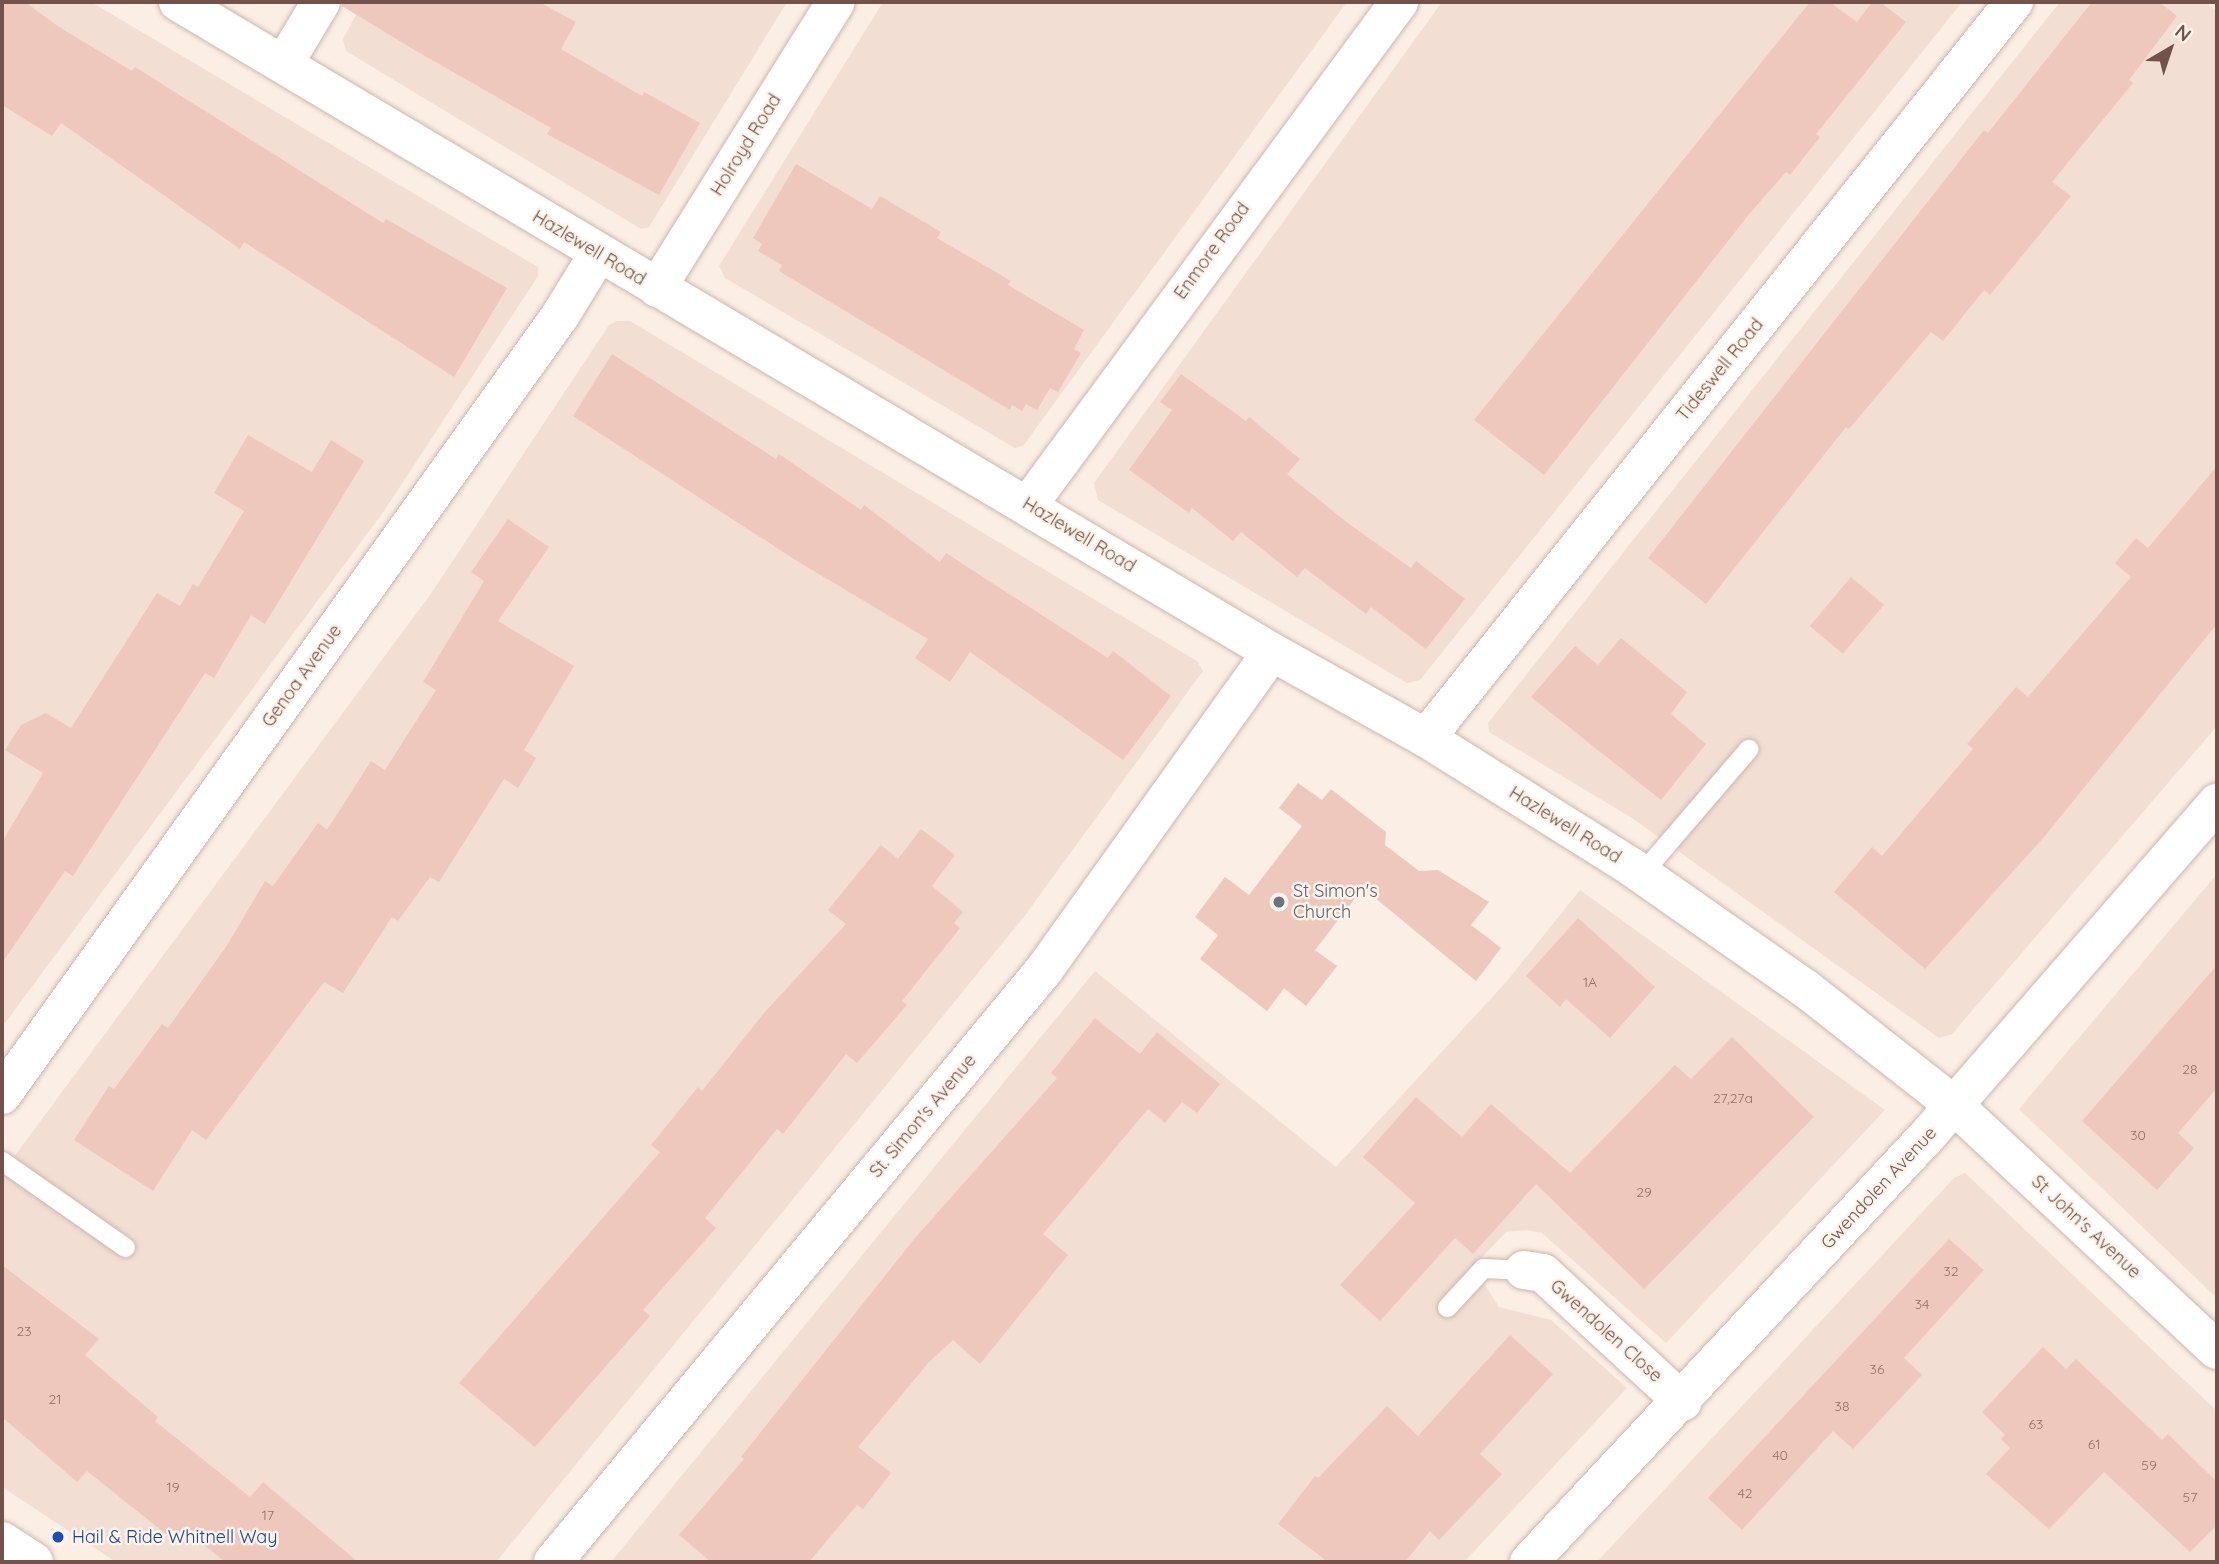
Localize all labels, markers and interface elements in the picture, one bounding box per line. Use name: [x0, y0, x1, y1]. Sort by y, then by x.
north arrow: [2135, 14, 2205, 84]
text: N: [2170, 19, 2196, 46]
street label: Holroyd Road: [706, 90, 786, 200]
street label: Enmore Road: [1170, 198, 1254, 304]
street label: Hazlewell Road: [529, 206, 649, 290]
street label: Tideswell Road: [1672, 314, 1768, 426]
street label: Hazlewell Road: [1019, 493, 1139, 577]
street label: Genoa Avenue: [258, 621, 346, 731]
street label: Hazlewell Road: [1505, 782, 1625, 868]
place label: St Simon's Church: [1293, 881, 1378, 924]
marker: St Simon's Church: [1271, 894, 1287, 910]
house number: 1A: [1583, 974, 1597, 990]
street label: St. Simon's Avenue: [865, 1050, 981, 1182]
house number: 28: [2182, 1061, 2198, 1077]
house number: 27,27a: [1713, 1090, 1753, 1106]
street label: Gwendolen Avenue: [1817, 1122, 1941, 1254]
house number: 30: [2130, 1127, 2146, 1143]
street label: St John's Avenue: [2027, 1171, 2145, 1283]
house number: 29: [1636, 1184, 1652, 1200]
house number: 32: [1943, 1263, 1959, 1279]
street label: Gwendolen Close: [1546, 1275, 1666, 1387]
house number: 34: [1915, 1296, 1929, 1312]
house number: 23: [16, 1323, 32, 1339]
house number: 36: [1870, 1361, 1884, 1377]
house number: 21: [49, 1391, 61, 1407]
house number: 38: [1835, 1398, 1849, 1414]
house number: 63: [2029, 1416, 2043, 1432]
house number: 61: [2088, 1436, 2100, 1452]
house number: 40: [1772, 1447, 1788, 1463]
house number: 59: [2141, 1457, 2157, 1473]
house number: 19: [167, 1479, 179, 1495]
house number: 42: [1737, 1485, 1753, 1501]
house number: 57: [2183, 1489, 2197, 1505]
house number: 17: [262, 1507, 274, 1523]
place label: Hail & Ride Whitnell Way: [72, 1526, 278, 1548]
marker: Hail & Ride Whitnell Way: [50, 1529, 66, 1545]

